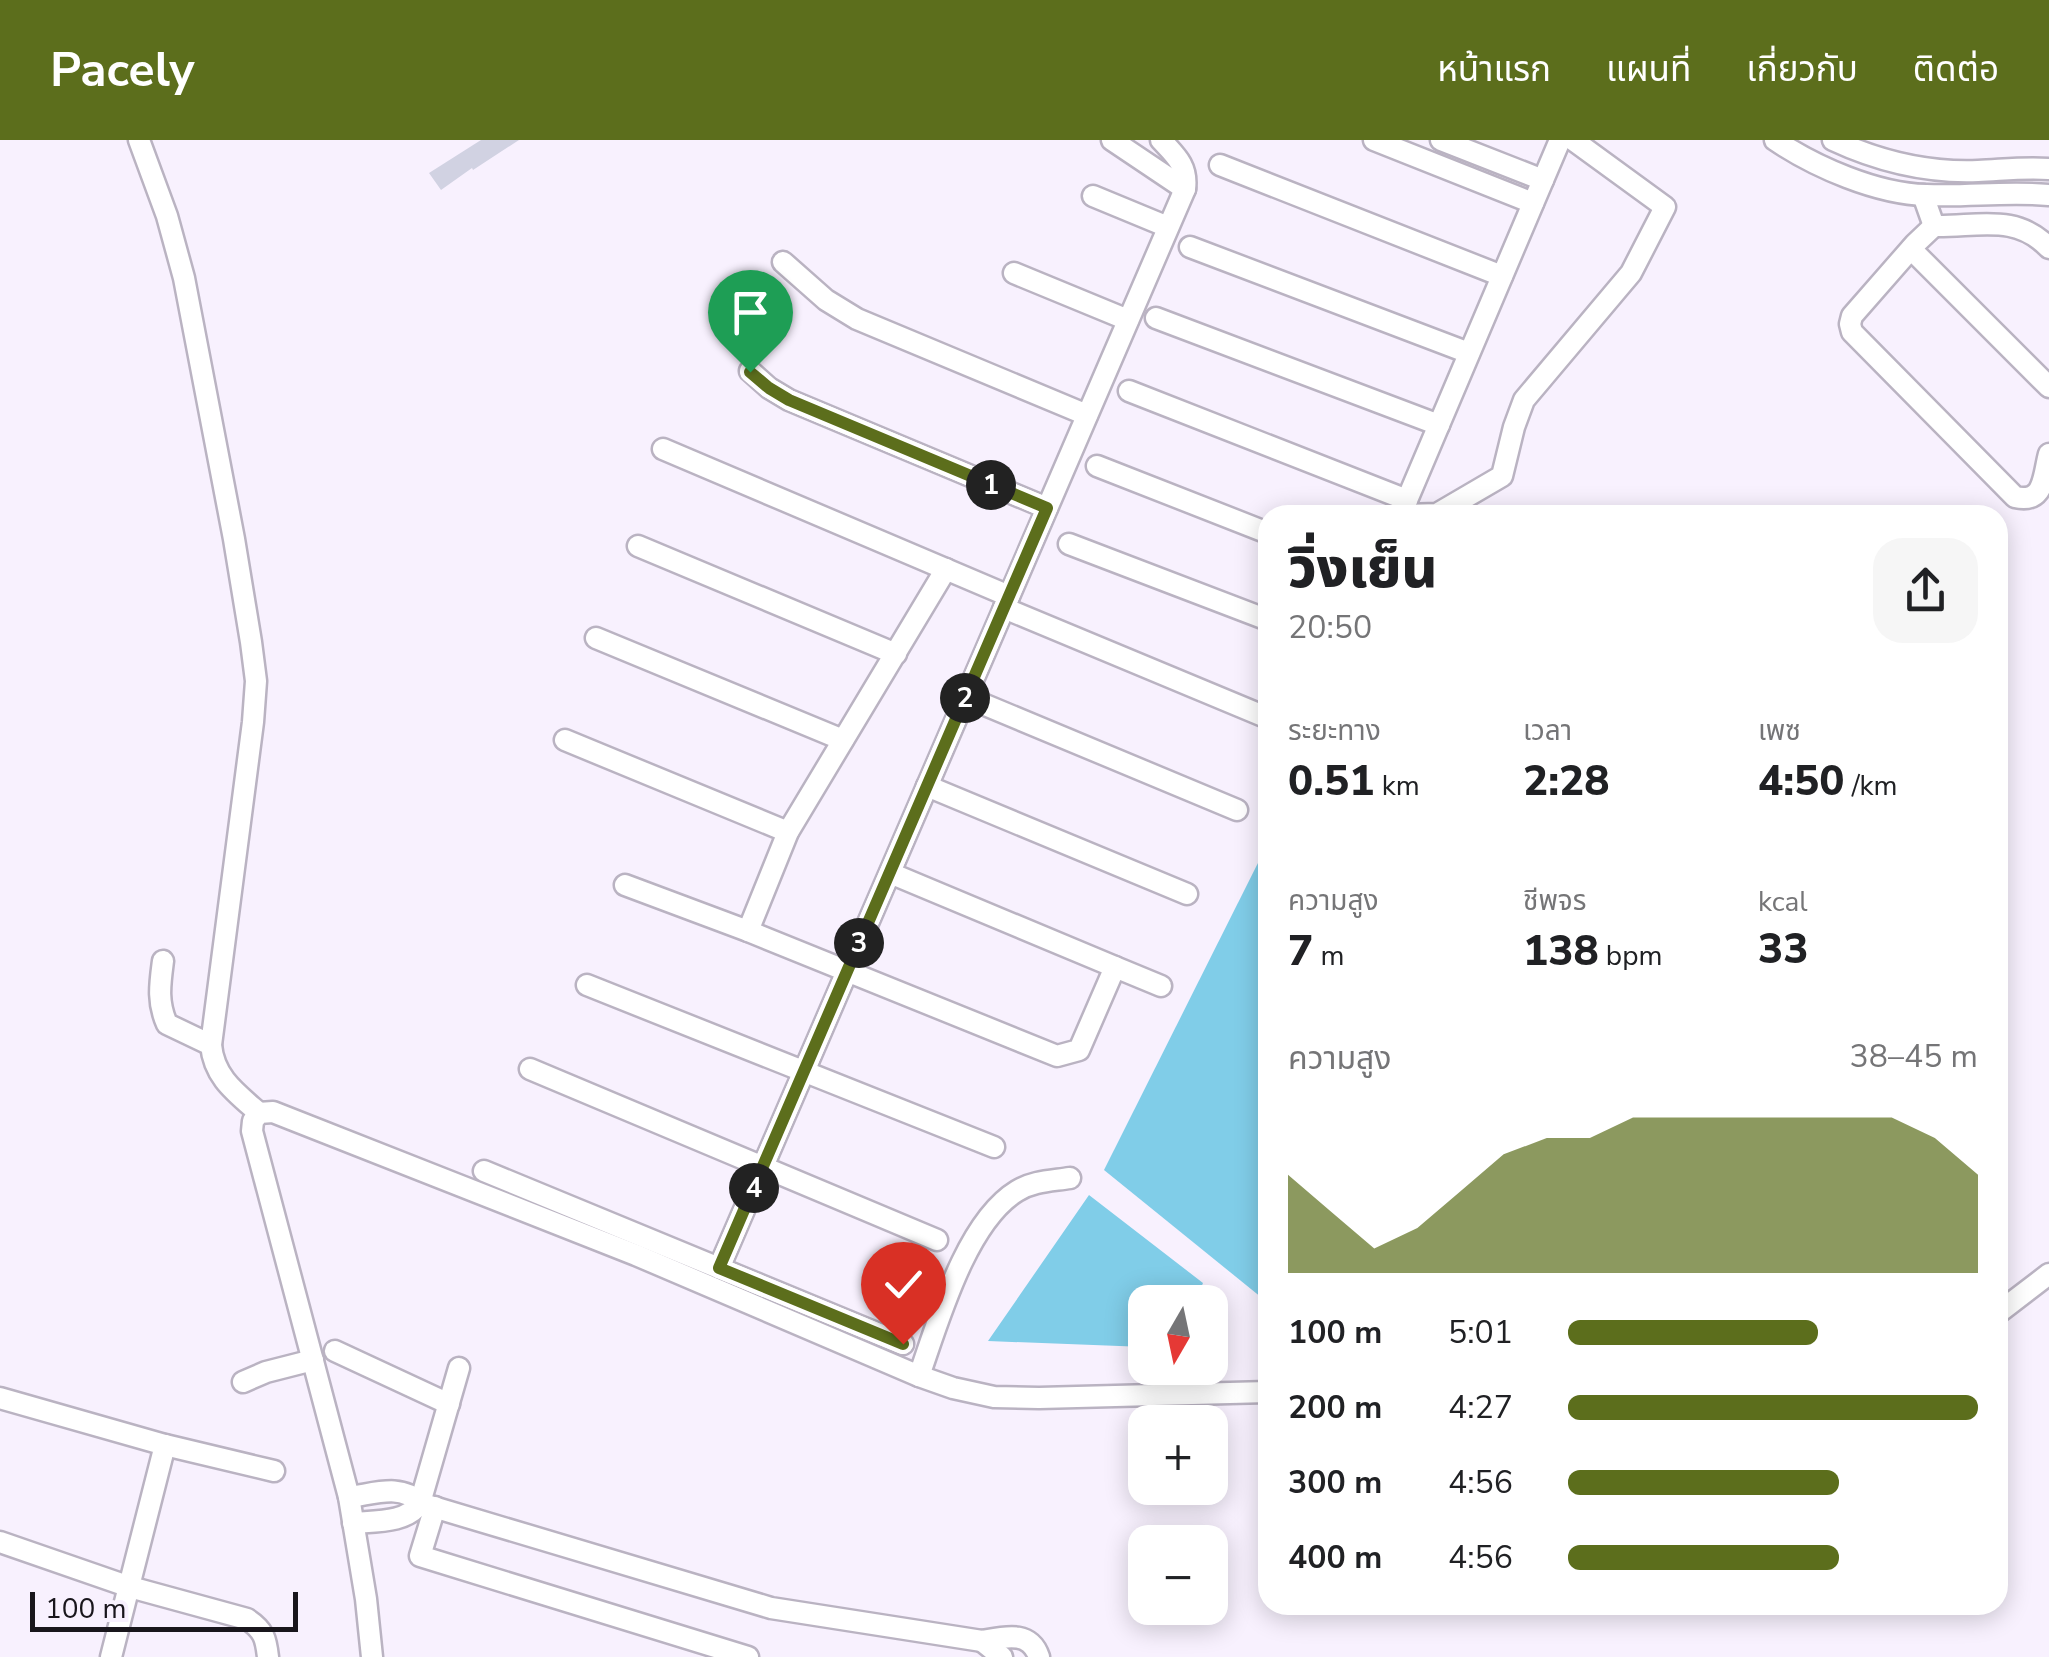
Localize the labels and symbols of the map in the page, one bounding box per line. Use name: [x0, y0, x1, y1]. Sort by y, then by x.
pin: [708, 270, 793, 373]
pin: 1: [966, 460, 1016, 510]
pin: 2: [940, 673, 990, 723]
pin: 3: [834, 918, 884, 968]
pin: 4: [729, 1163, 779, 1213]
pin: [861, 1242, 946, 1345]
north arrow: [1128, 1285, 1228, 1385]
scale bar: [30, 1587, 298, 1632]

